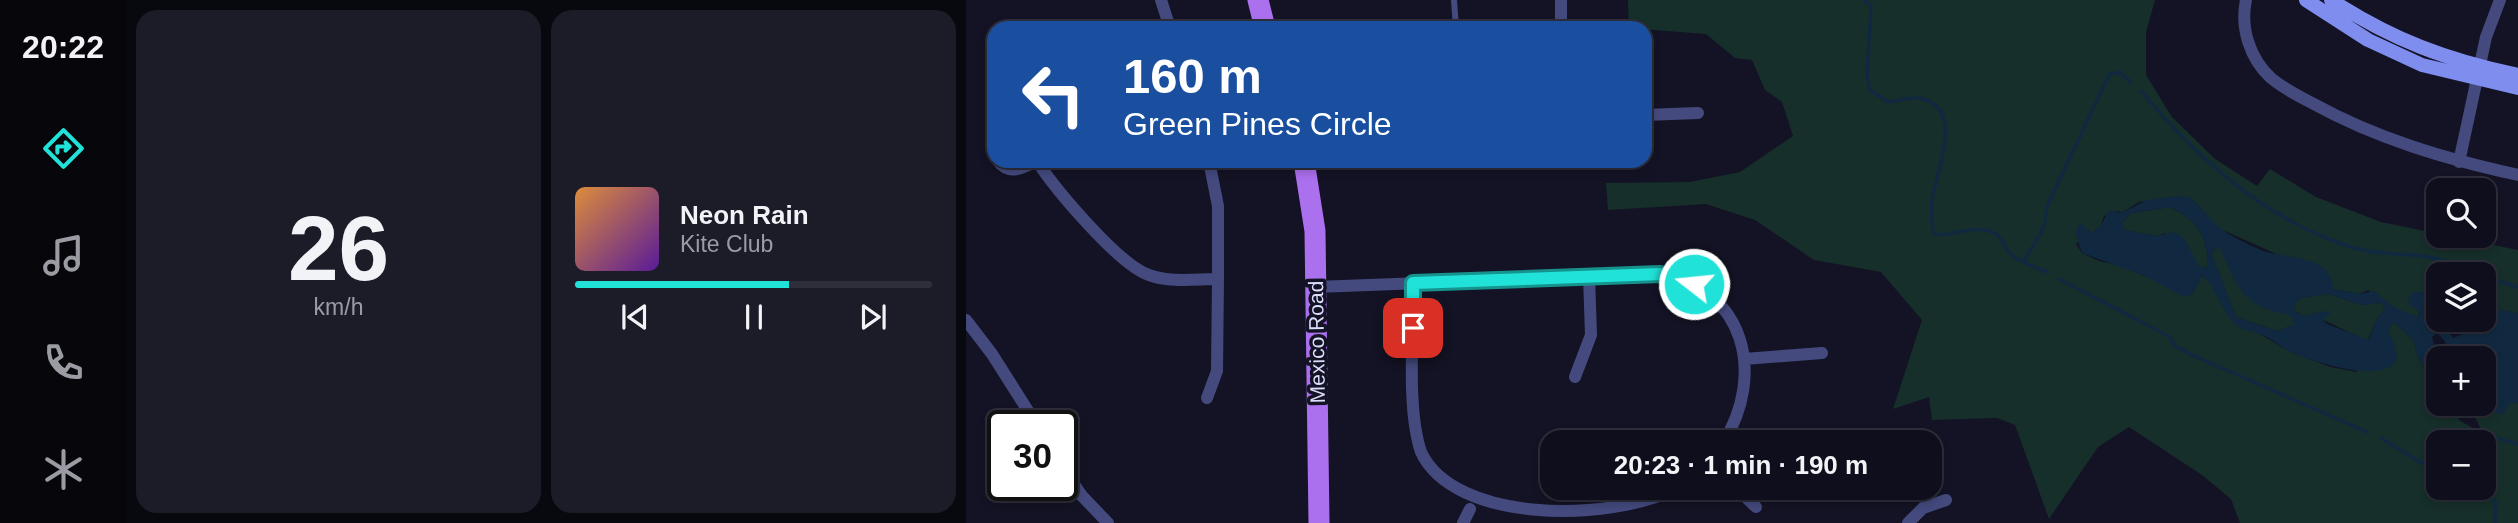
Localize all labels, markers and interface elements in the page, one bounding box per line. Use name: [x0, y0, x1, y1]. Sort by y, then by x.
text: 20:22: [22, 29, 104, 65]
icon: left: [1008, 49, 1099, 140]
text: 160 m: [1123, 49, 1262, 103]
text: Green Pines Circle: [1123, 106, 1392, 142]
icon: directions: [39, 124, 88, 173]
map controls: [2426, 178, 2496, 500]
button: search: [2426, 178, 2496, 248]
text: 26: [288, 198, 389, 299]
text: Neon Rain: [680, 200, 809, 230]
icon: music: [39, 231, 88, 280]
text: Kite Club: [680, 231, 773, 257]
position arrow: [1657, 247, 1731, 321]
button: layers: [2426, 262, 2496, 332]
street label: Mexico Road: [1304, 281, 1329, 403]
text: km/h: [314, 294, 363, 320]
icon: previous: [616, 298, 654, 336]
icon: pause: [735, 298, 773, 336]
icon: next: [854, 298, 892, 336]
pin: [1383, 298, 1443, 358]
icon: arrive: [1394, 309, 1432, 347]
icon: phone: [39, 338, 88, 387]
button: +: [2426, 346, 2496, 416]
speed limit sign: 30: [987, 410, 1078, 501]
button: −: [2426, 430, 2496, 500]
icon: climate: [39, 445, 88, 494]
text: 20:23 · 1 min · 190 m: [1614, 450, 1868, 480]

